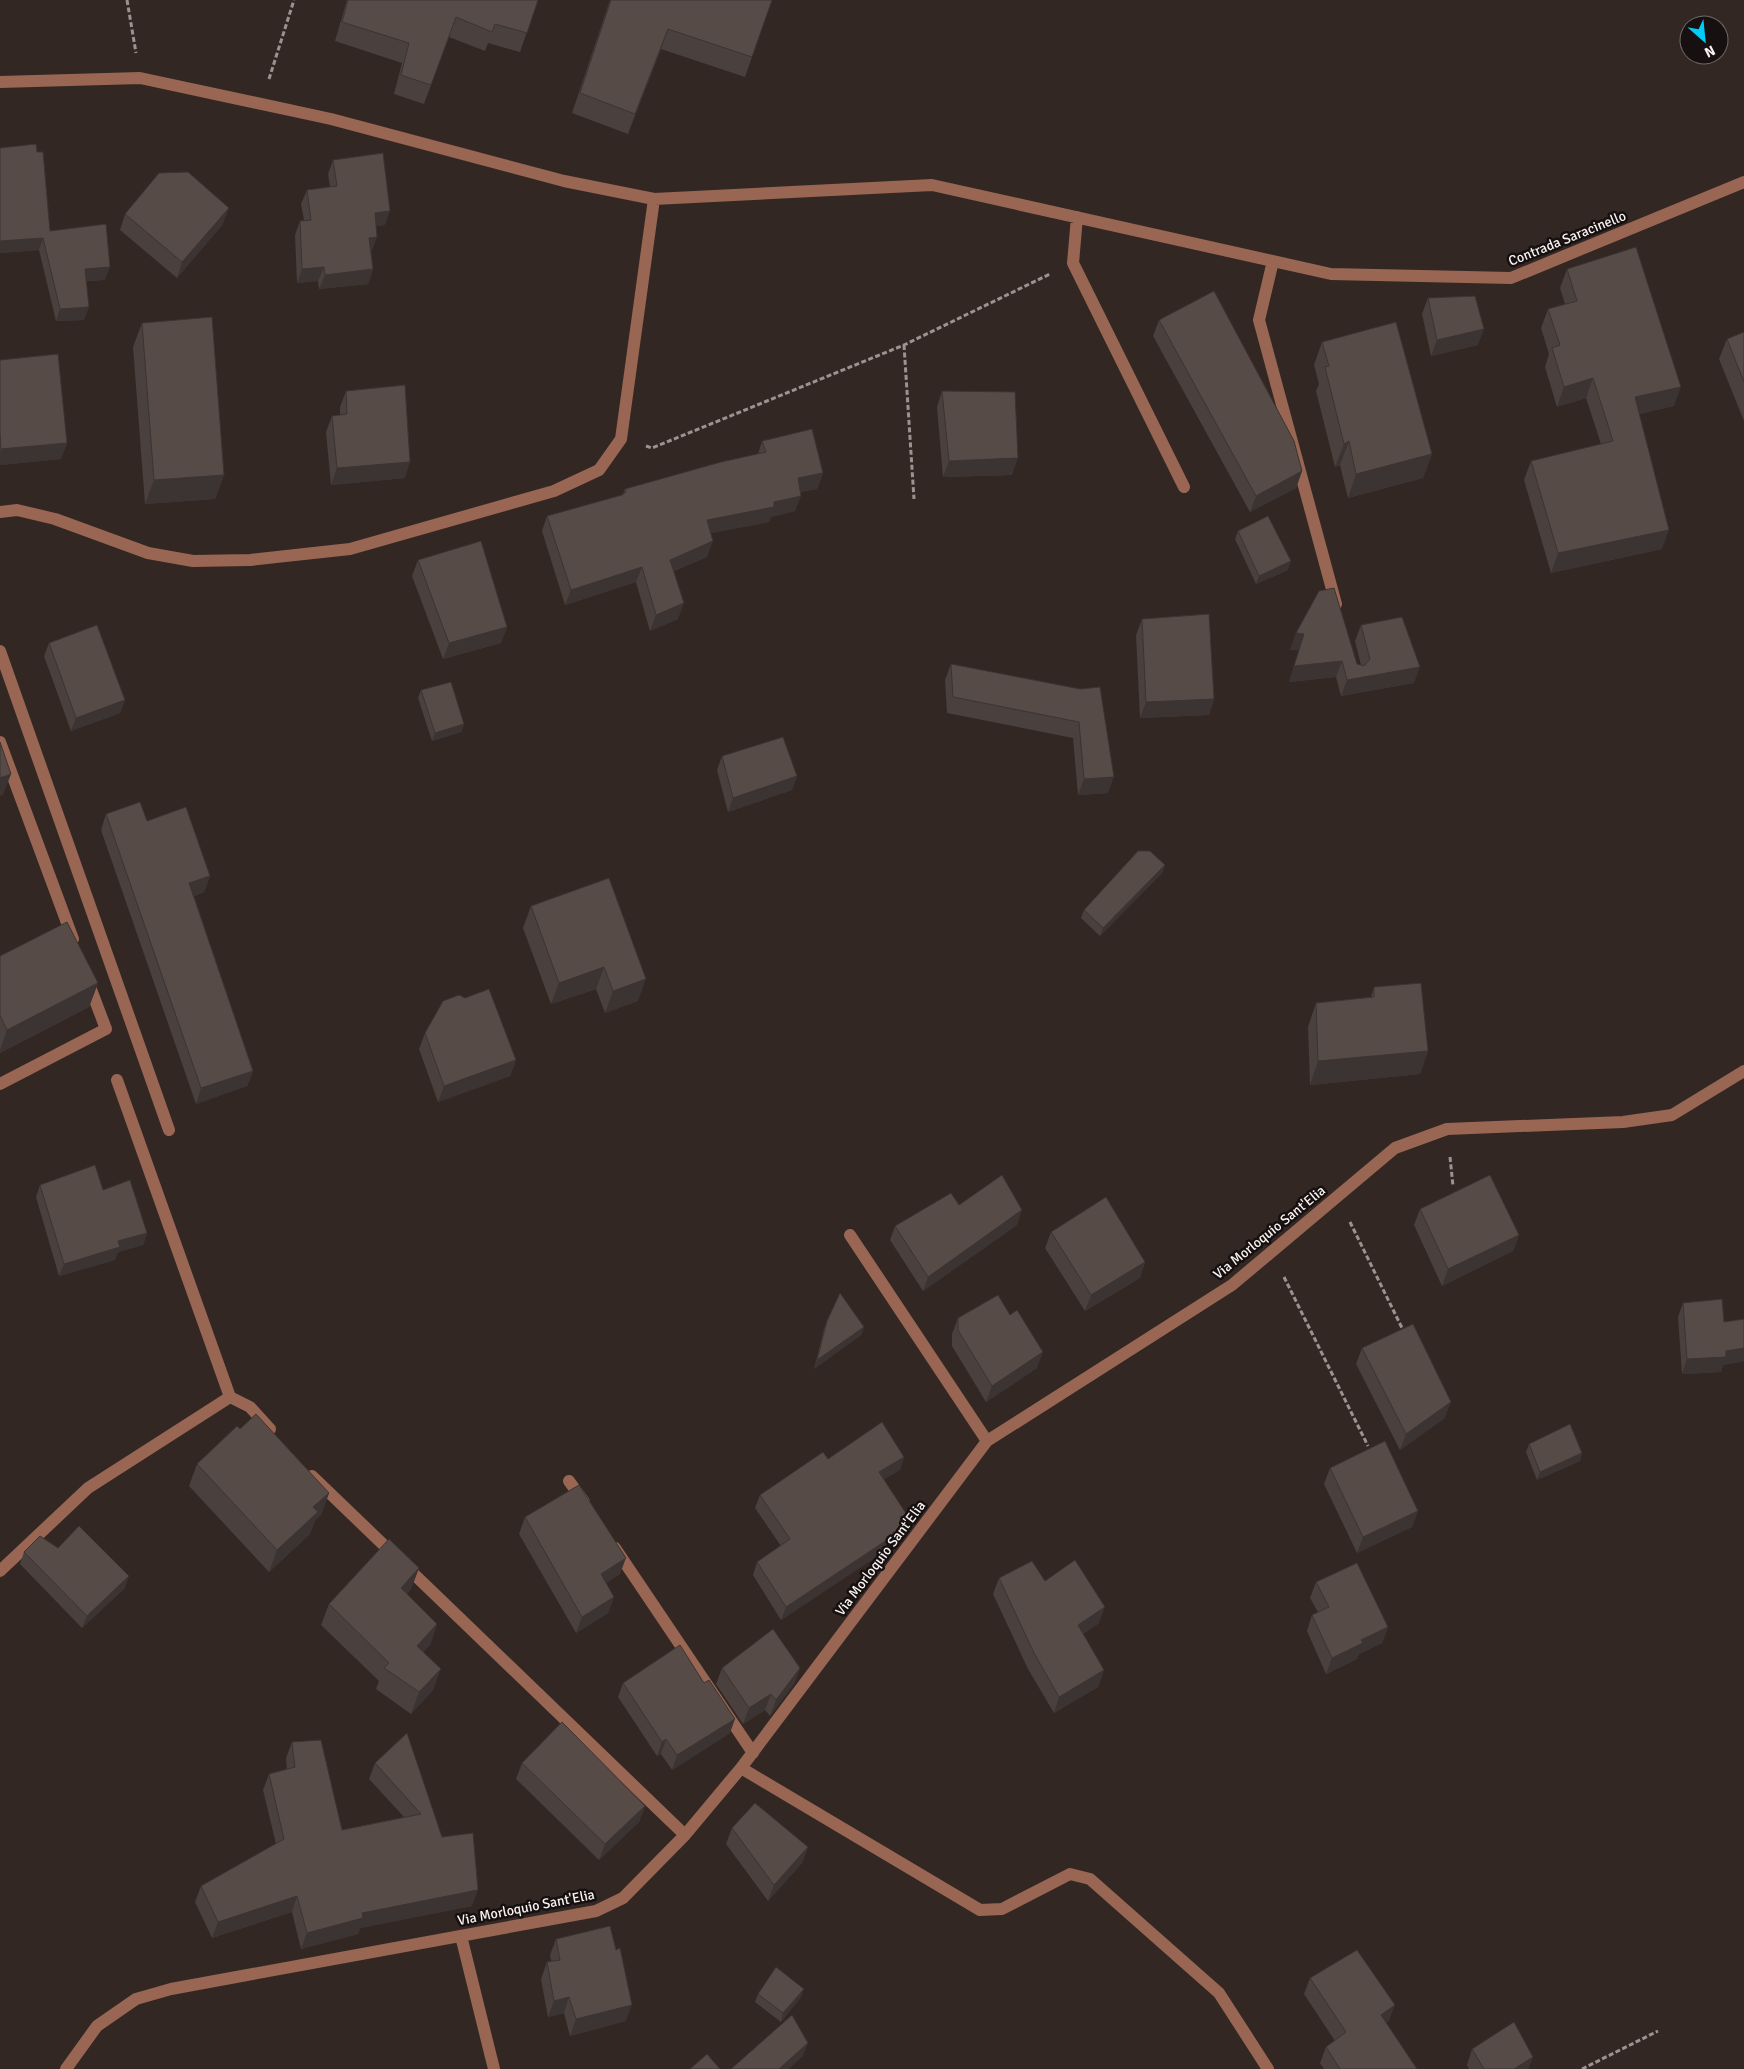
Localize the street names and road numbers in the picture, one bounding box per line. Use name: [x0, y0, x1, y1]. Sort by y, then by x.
street label: Contrada Saracinello: [1506, 207, 1628, 270]
street label: Via Morloquio Sant'Elia: [1210, 1182, 1329, 1283]
street label: Via Morloquio Sant'Elia: [832, 1498, 929, 1619]
street label: Via Morloquio Sant'Elia: [456, 1886, 596, 1929]

